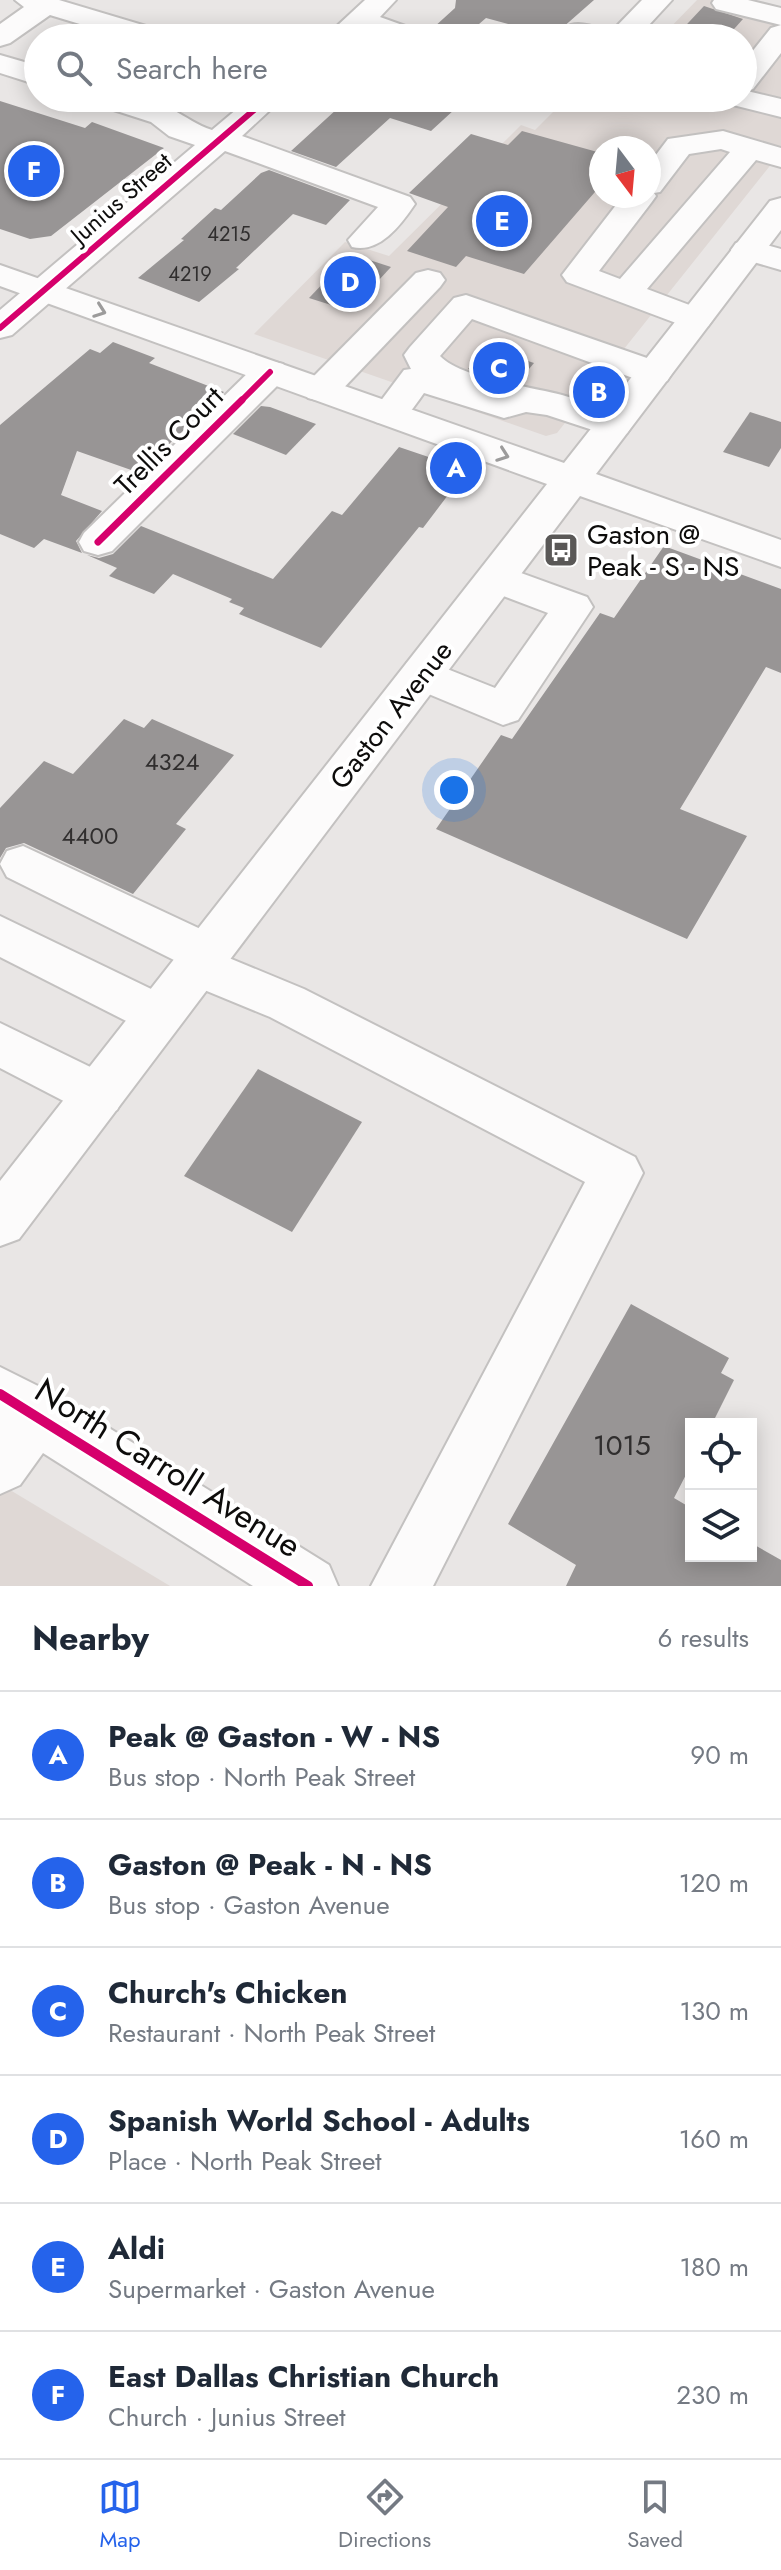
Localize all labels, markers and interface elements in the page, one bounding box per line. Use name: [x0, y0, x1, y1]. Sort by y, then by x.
search box: [24, 24, 757, 112]
icon: search: [52, 46, 96, 90]
text: Search here: [116, 47, 268, 90]
north arrow: [589, 136, 661, 208]
pin: F: [8, 141, 60, 201]
street label: Junius Street: [60, 144, 179, 254]
pin: E: [476, 191, 528, 251]
house number: 4215: [207, 220, 251, 249]
pin: D: [324, 252, 376, 312]
house number: 4219: [168, 260, 212, 289]
one-way arrow: [92, 301, 106, 318]
pin: C: [473, 338, 525, 398]
pin: B: [573, 362, 625, 422]
street label: Trellis Court: [105, 377, 233, 505]
pin: A: [430, 438, 482, 498]
one-way arrow: [495, 445, 509, 462]
place label: Gaston @ Peak - S - NS: [587, 514, 739, 587]
bus stop icon: Gaston @ Peak - S - NS: [542, 531, 580, 569]
street label: Gaston Avenue: [320, 632, 462, 798]
house number: 4324: [145, 744, 199, 779]
your location: [434, 770, 474, 810]
house number: 4400: [62, 818, 118, 853]
street label: North Carroll Avenue: [25, 1366, 311, 1570]
map controls: [685, 1418, 757, 1562]
button: locate: [685, 1418, 757, 1490]
house number: 1015: [593, 1425, 651, 1466]
button: layers: [685, 1490, 757, 1562]
text: Nearby: [32, 1614, 149, 1663]
text: 6 results: [657, 1619, 749, 1657]
text: Peak @ Gaston - W - NS: [108, 1715, 440, 1758]
text: A: [48, 1736, 68, 1774]
text: 90 m: [690, 1736, 749, 1774]
text: Bus stop · North Peak Street: [108, 1758, 415, 1796]
text: Gaston @ Peak - N - NS: [108, 1843, 432, 1886]
text: B: [49, 1864, 67, 1902]
text: 120 m: [679, 1864, 749, 1902]
text: Bus stop · Gaston Avenue: [108, 1886, 390, 1924]
text: Church's Chicken: [108, 1971, 348, 2014]
text: C: [49, 1992, 67, 2030]
text: 130 m: [679, 1992, 749, 2030]
text: Restaurant · North Peak Street: [108, 2014, 435, 2052]
text: Spanish World School - Adults: [108, 2099, 530, 2142]
text: D: [48, 2120, 68, 2158]
text: 160 m: [679, 2120, 749, 2158]
text: Place · North Peak Street: [108, 2142, 382, 2180]
text: Aldi: [108, 2227, 165, 2270]
text: E: [50, 2248, 66, 2286]
text: 180 m: [679, 2248, 749, 2286]
text: Supermarket · Gaston Avenue: [108, 2270, 435, 2308]
text: East Dallas Christian Church: [108, 2355, 499, 2398]
text: F: [51, 2376, 65, 2414]
text: 230 m: [676, 2376, 749, 2414]
text: Church · Junius Street: [108, 2398, 345, 2436]
tab: Map: [98, 2475, 142, 2555]
tab: Directions: [338, 2475, 431, 2555]
tab: Saved: [627, 2475, 683, 2555]

